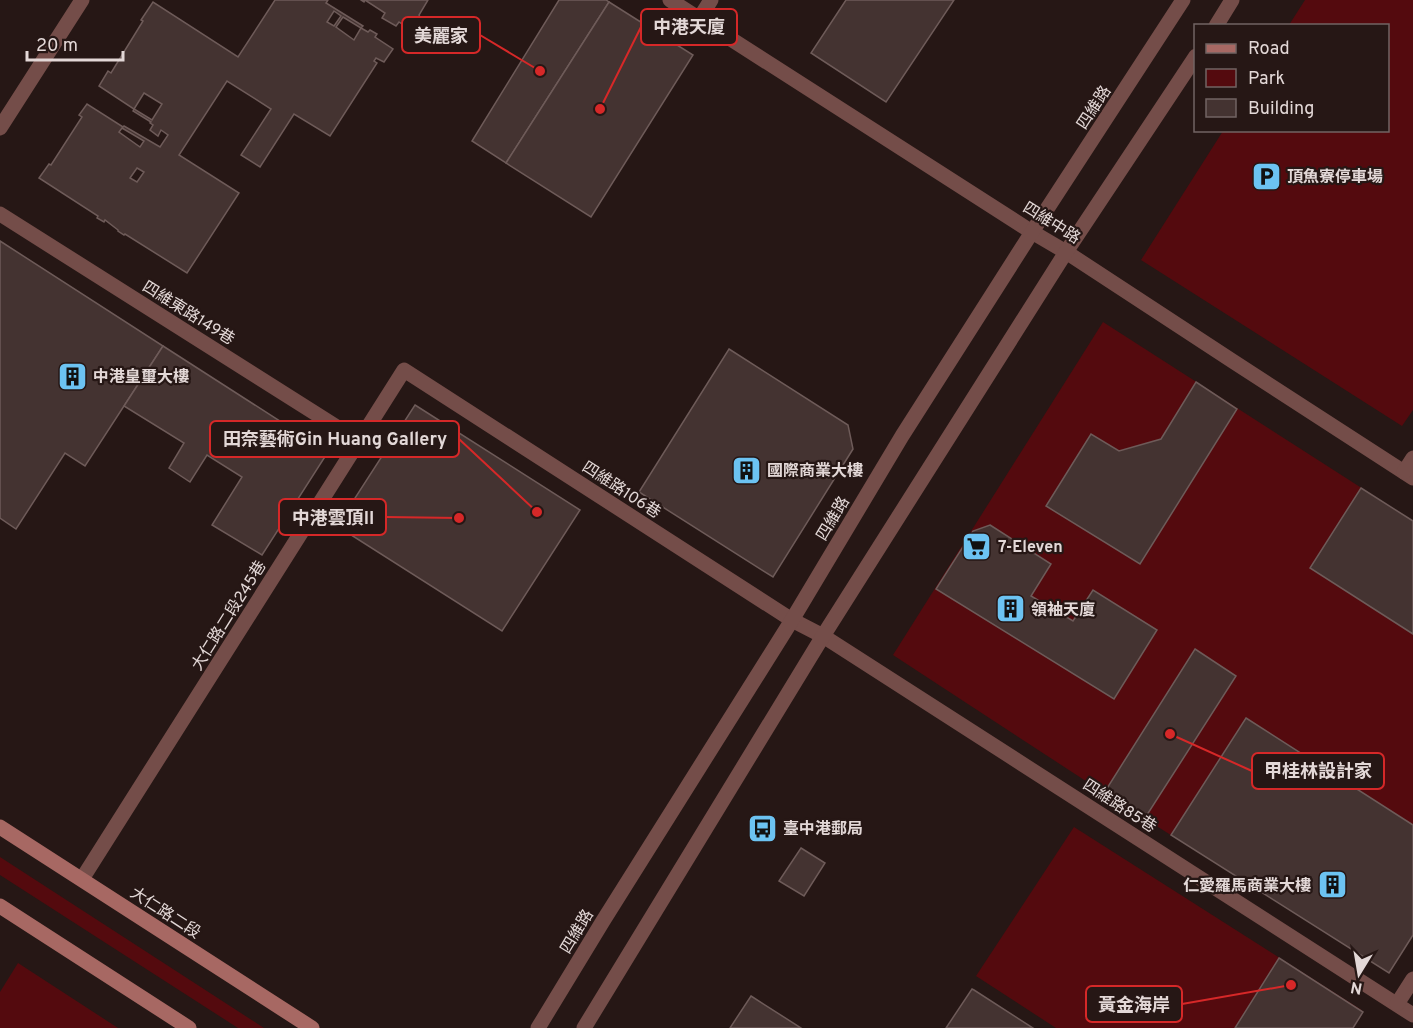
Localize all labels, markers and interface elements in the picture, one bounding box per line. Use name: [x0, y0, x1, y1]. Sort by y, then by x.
callout: 中港天廈: [641, 9, 737, 45]
callout: 美麗家: [402, 17, 480, 53]
text: 中港天廈: [653, 17, 725, 40]
scale bar: [27, 24, 123, 62]
legend: [1194, 24, 1389, 132]
text: 美麗家: [414, 26, 468, 49]
text: 20 m: [36, 35, 78, 58]
text: Road: [1248, 38, 1290, 61]
text: Park: [1248, 68, 1285, 91]
street label: 四維路: [1073, 83, 1116, 134]
text: Building: [1248, 98, 1314, 121]
parking icon: 頂魚寮停車場: [1250, 160, 1282, 192]
place label: 頂魚寮停車場: [1287, 167, 1383, 188]
street label: 四維中路: [1018, 198, 1083, 249]
street label: 四維東路149巷: [138, 277, 238, 350]
building icon: 中港皇璽大樓: [56, 360, 88, 392]
place label: 中港皇璽大樓: [93, 367, 189, 388]
callout: 田奈藝術Gin Huang Gallery: [210, 421, 459, 457]
text: 田奈藝術Gin Huang Gallery: [223, 429, 447, 452]
building icon: 國際商業大樓: [730, 454, 762, 486]
street label: 四維路106巷: [578, 458, 664, 524]
place label: 國際商業大樓: [767, 462, 863, 482]
street label: 四維路: [813, 493, 855, 545]
callout: 中港雲頂II: [279, 499, 386, 535]
text: 中港雲頂II: [292, 508, 374, 531]
supermarket icon: 7-Eleven: [961, 530, 993, 562]
place label: 7-Eleven: [998, 538, 1063, 558]
street label: 大仁路二段245巷: [188, 558, 271, 675]
building icon: 領袖天廈: [994, 593, 1026, 625]
place label: 領袖天廈: [1031, 600, 1095, 621]
callout: 甲桂林設計家: [1252, 753, 1384, 789]
text: 甲桂林設計家: [1264, 761, 1372, 784]
street label: 四維路85巷: [1078, 775, 1159, 838]
bus stop icon: 臺中港郵局: [746, 812, 778, 844]
place label: 臺中港郵局: [783, 820, 863, 840]
building icon: 仁愛羅馬商業大樓: [1316, 869, 1348, 901]
place label: 仁愛羅馬商業大樓: [1183, 877, 1311, 897]
street label: 大仁路二段: [126, 884, 204, 944]
street label: 四維路: [557, 906, 599, 958]
north arrow: [1329, 944, 1389, 1004]
text: N: [1349, 976, 1364, 998]
callout: 黃金海岸: [1086, 986, 1182, 1022]
text: 黃金海岸: [1098, 995, 1170, 1018]

